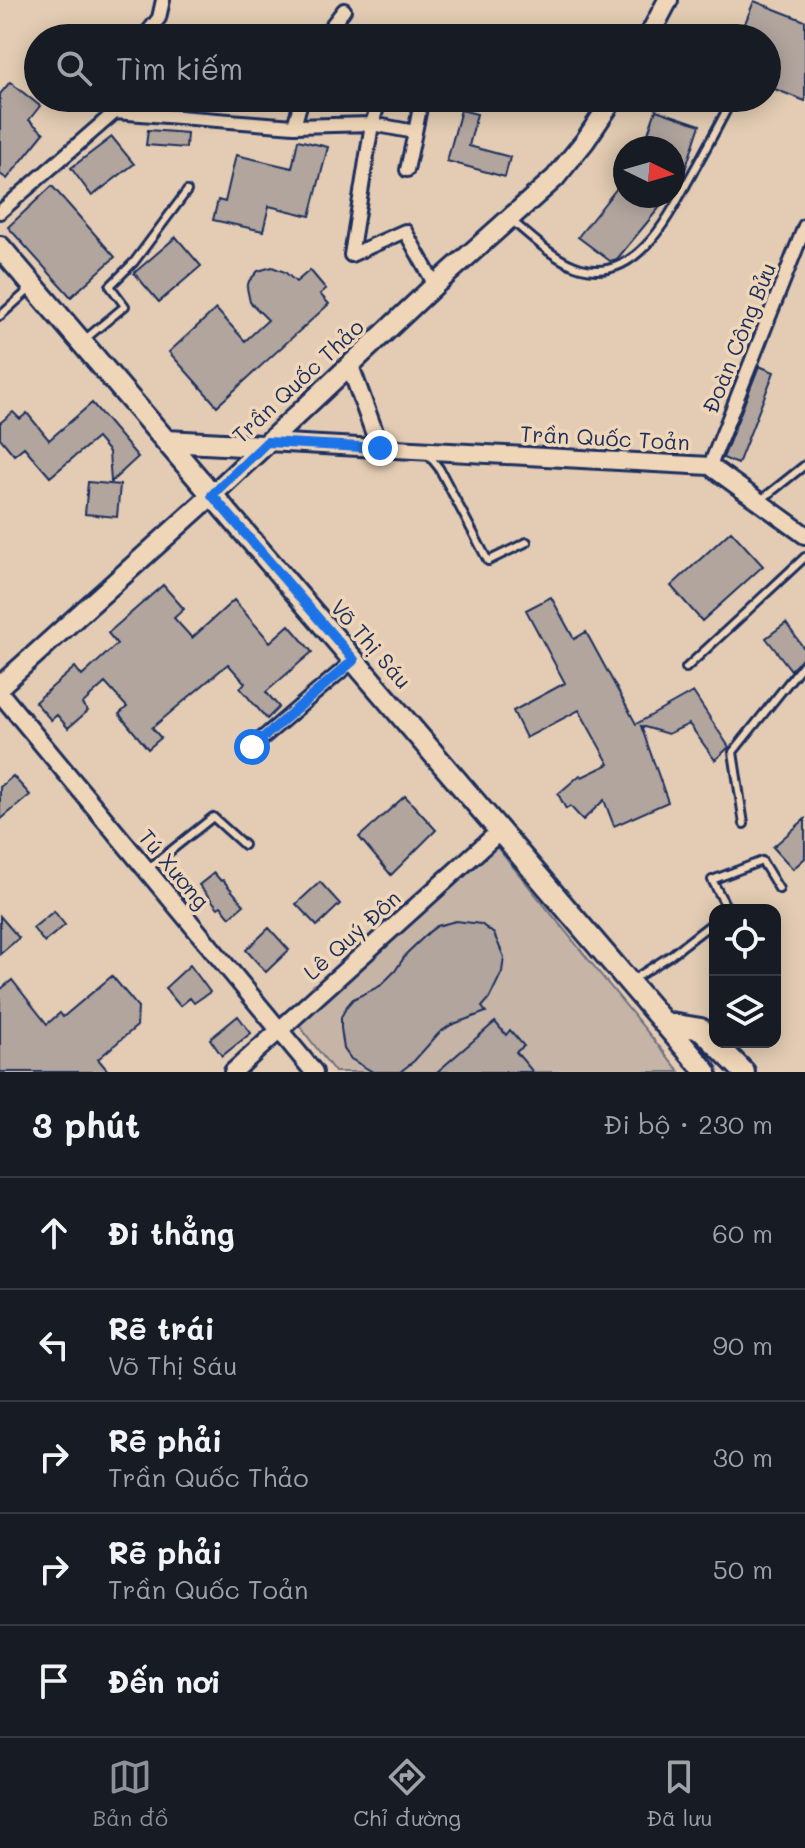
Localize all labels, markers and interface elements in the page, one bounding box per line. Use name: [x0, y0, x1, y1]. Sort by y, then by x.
search box: [24, 24, 781, 112]
icon: search: [52, 46, 96, 90]
text: Tìm kiếm: [116, 48, 243, 88]
north arrow: [613, 136, 685, 208]
street label: Đoàn Công Bửu: [695, 258, 782, 418]
street label: Trần Quốc Thảo: [226, 312, 370, 449]
street label: Trần Quốc Toản: [520, 419, 691, 456]
route end: [362, 430, 398, 466]
street label: Võ Thị Sáu: [325, 593, 418, 694]
route start: [234, 729, 270, 765]
street label: Tú Xương: [132, 823, 216, 915]
street label: Lê Quý Đôn: [297, 883, 406, 986]
map controls: [709, 904, 781, 1048]
button: locate: [709, 904, 781, 976]
button: layers: [709, 976, 781, 1048]
text: 3 phút: [32, 1102, 140, 1147]
text: Đi bộ · 230 m: [603, 1107, 773, 1141]
icon: ahead: [32, 1211, 76, 1255]
text: Đi thẳng: [108, 1213, 235, 1253]
text: 60 m: [712, 1216, 773, 1250]
text: Rẽ trái: [108, 1308, 215, 1348]
icon: left: [32, 1323, 76, 1367]
text: 90 m: [713, 1328, 773, 1362]
text: Võ Thị Sáu: [108, 1348, 237, 1382]
text: Rẽ phải: [108, 1420, 222, 1460]
icon: right: [32, 1435, 76, 1479]
text: 30 m: [713, 1440, 773, 1474]
text: Trần Quốc Thảo: [108, 1460, 309, 1494]
text: Rẽ phải: [108, 1532, 222, 1572]
icon: right: [32, 1547, 76, 1591]
text: 50 m: [713, 1552, 773, 1586]
text: Trần Quốc Toản: [108, 1572, 309, 1606]
icon: arrive: [32, 1659, 76, 1703]
text: Đến nơi: [108, 1661, 221, 1701]
tab: Bản đồ: [93, 1755, 168, 1832]
tab: Chỉ đường: [353, 1755, 461, 1832]
tab: Đã lưu: [646, 1755, 712, 1832]

